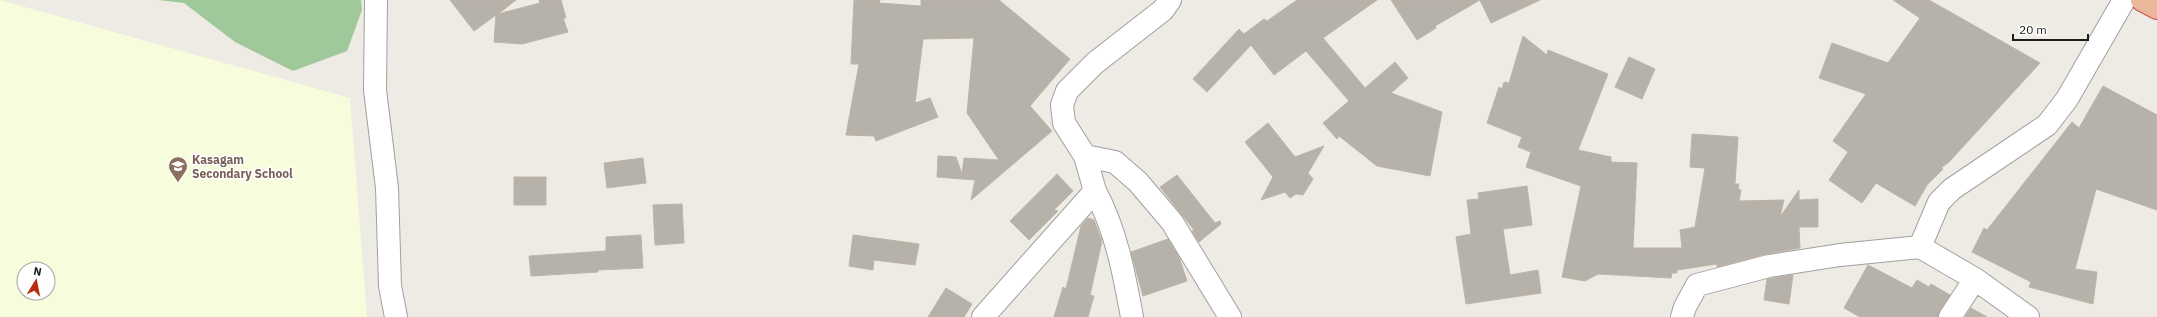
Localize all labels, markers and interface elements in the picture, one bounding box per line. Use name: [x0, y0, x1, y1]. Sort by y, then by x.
scale bar: [2013, 16, 2088, 42]
text: 20 m: [2019, 22, 2047, 37]
place label: Kasagam Secondary School: [192, 152, 293, 181]
school or university icon: Kasagam Secondary School: [167, 155, 189, 183]
north arrow: [16, 261, 56, 301]
text: N: [33, 264, 43, 279]

